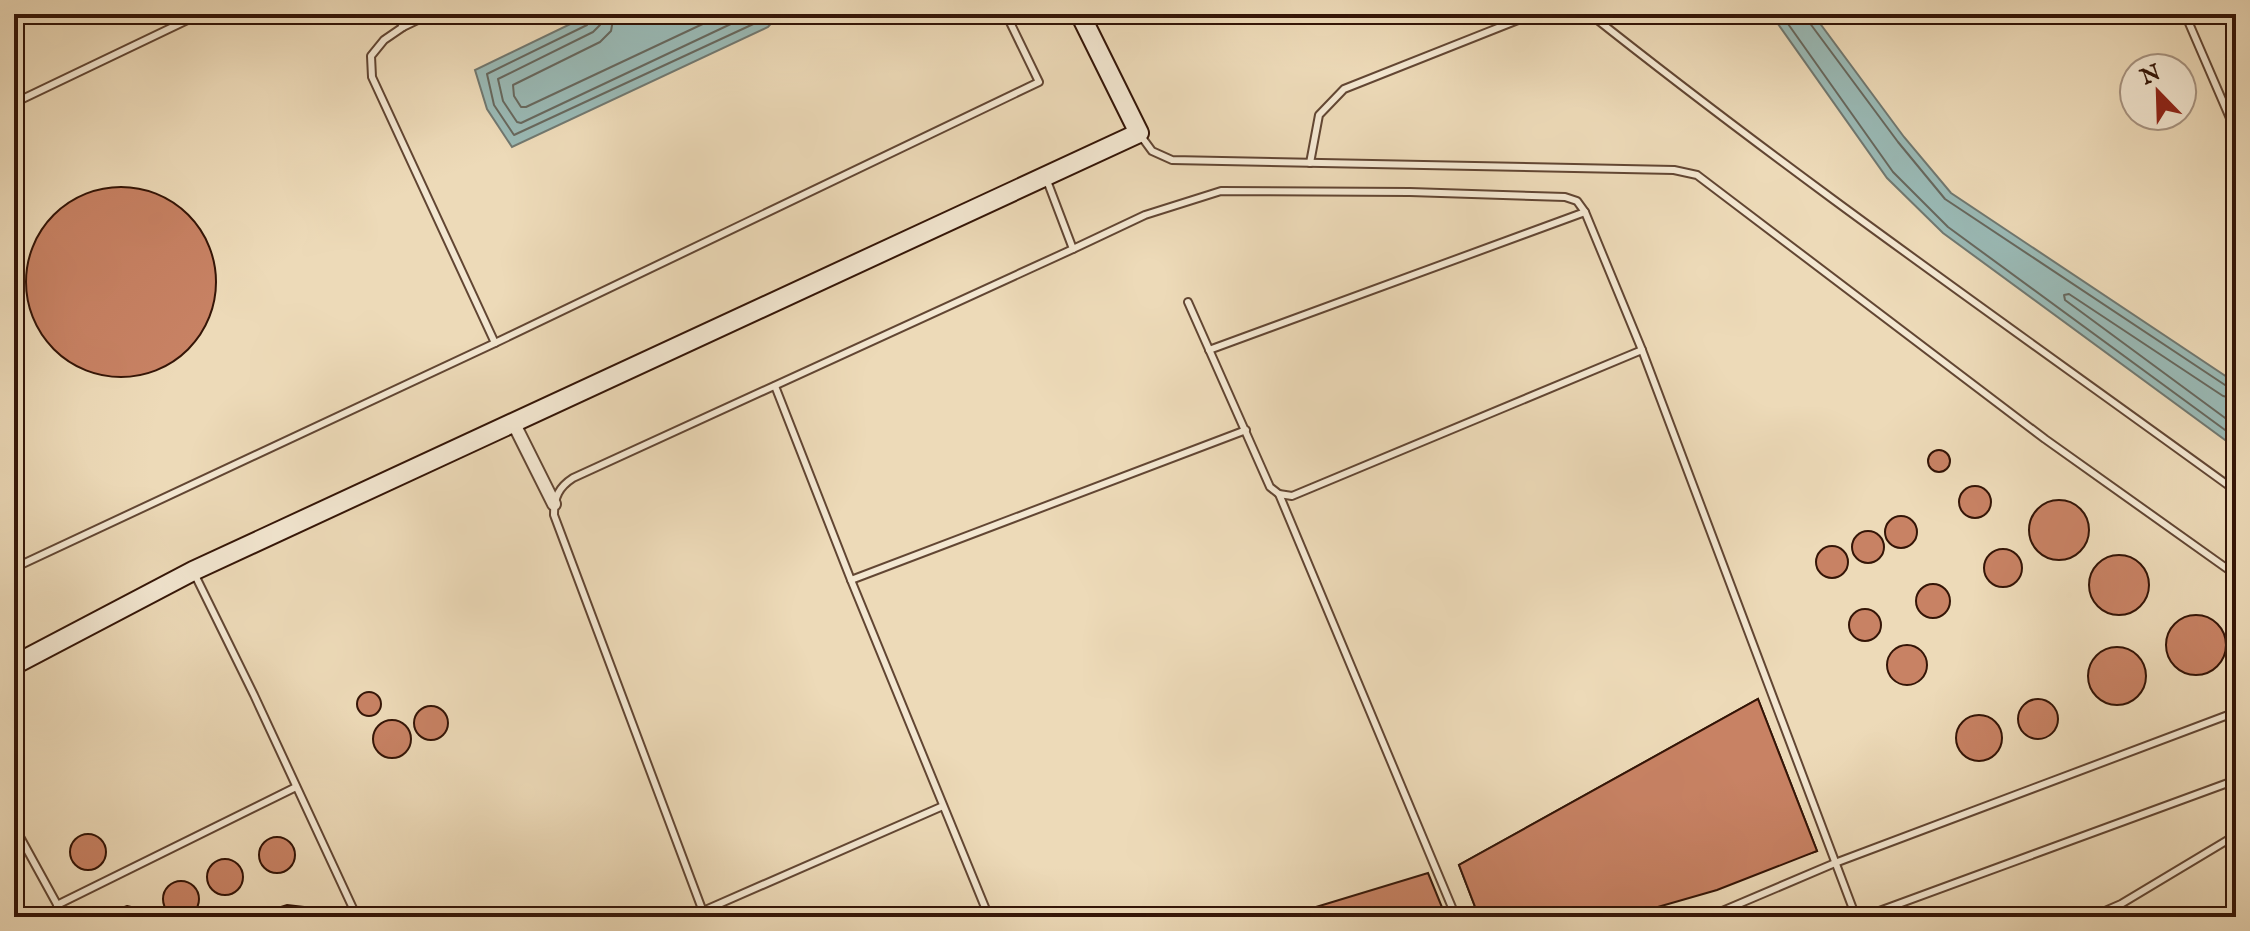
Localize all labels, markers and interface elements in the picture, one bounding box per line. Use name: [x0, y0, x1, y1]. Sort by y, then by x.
north arrow: [2118, 52, 2198, 132]
text: N: [2136, 59, 2165, 92]

